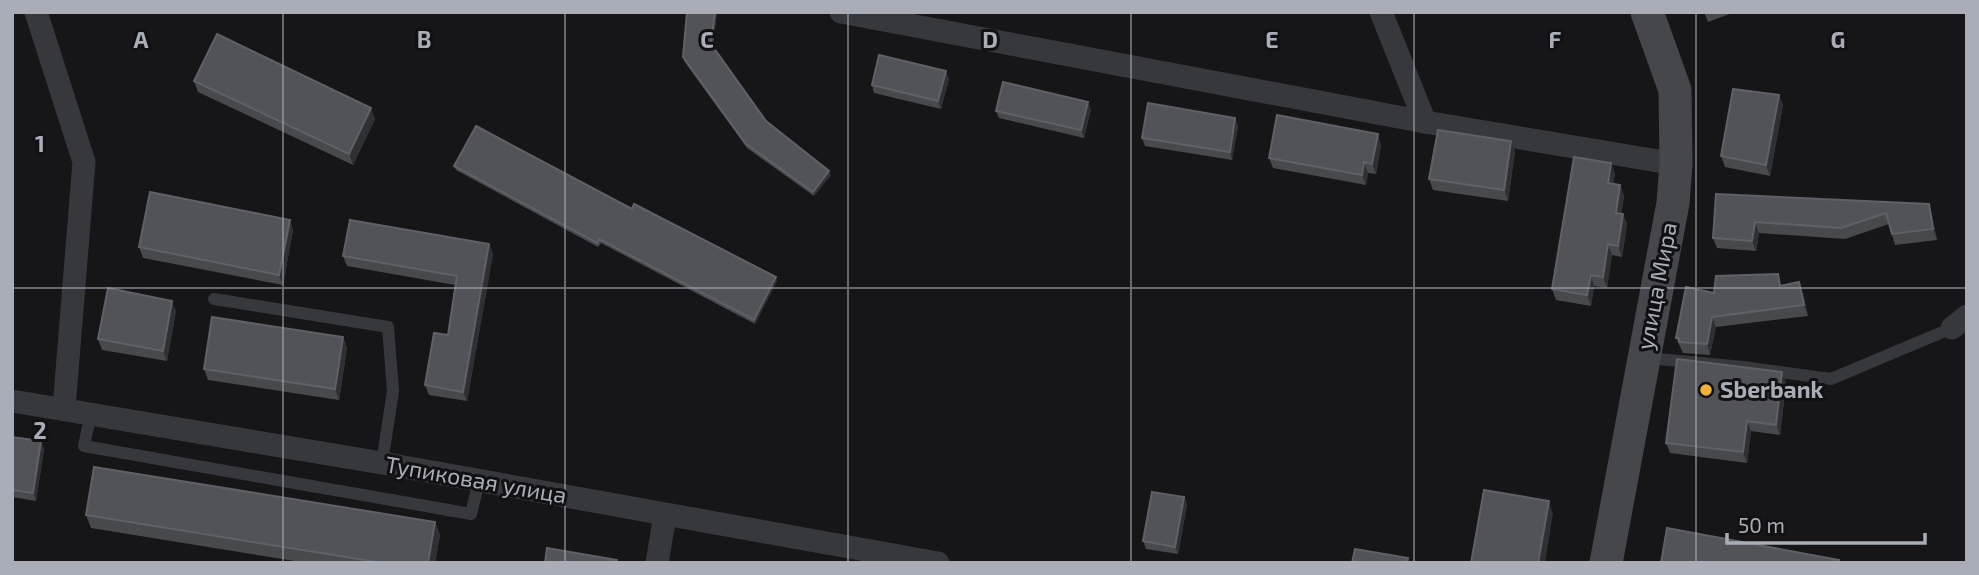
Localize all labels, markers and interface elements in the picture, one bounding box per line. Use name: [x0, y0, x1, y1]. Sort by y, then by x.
text: A: [133, 25, 149, 53]
text: B: [417, 25, 431, 53]
text: C: [700, 25, 714, 53]
text: D: [982, 25, 998, 53]
text: E: [1265, 25, 1279, 53]
text: F: [1549, 25, 1562, 53]
text: G: [1831, 25, 1845, 53]
text: 1: [35, 129, 45, 157]
street label: улица Мира: [1630, 220, 1683, 352]
place label: Sberbank: [1720, 375, 1824, 403]
marker: Sberbank: [1698, 382, 1714, 398]
text: 2: [33, 416, 47, 444]
street label: Тупиковая улица: [383, 449, 569, 510]
scale bar: [1727, 502, 1925, 546]
text: 50 m: [1738, 512, 1785, 537]

